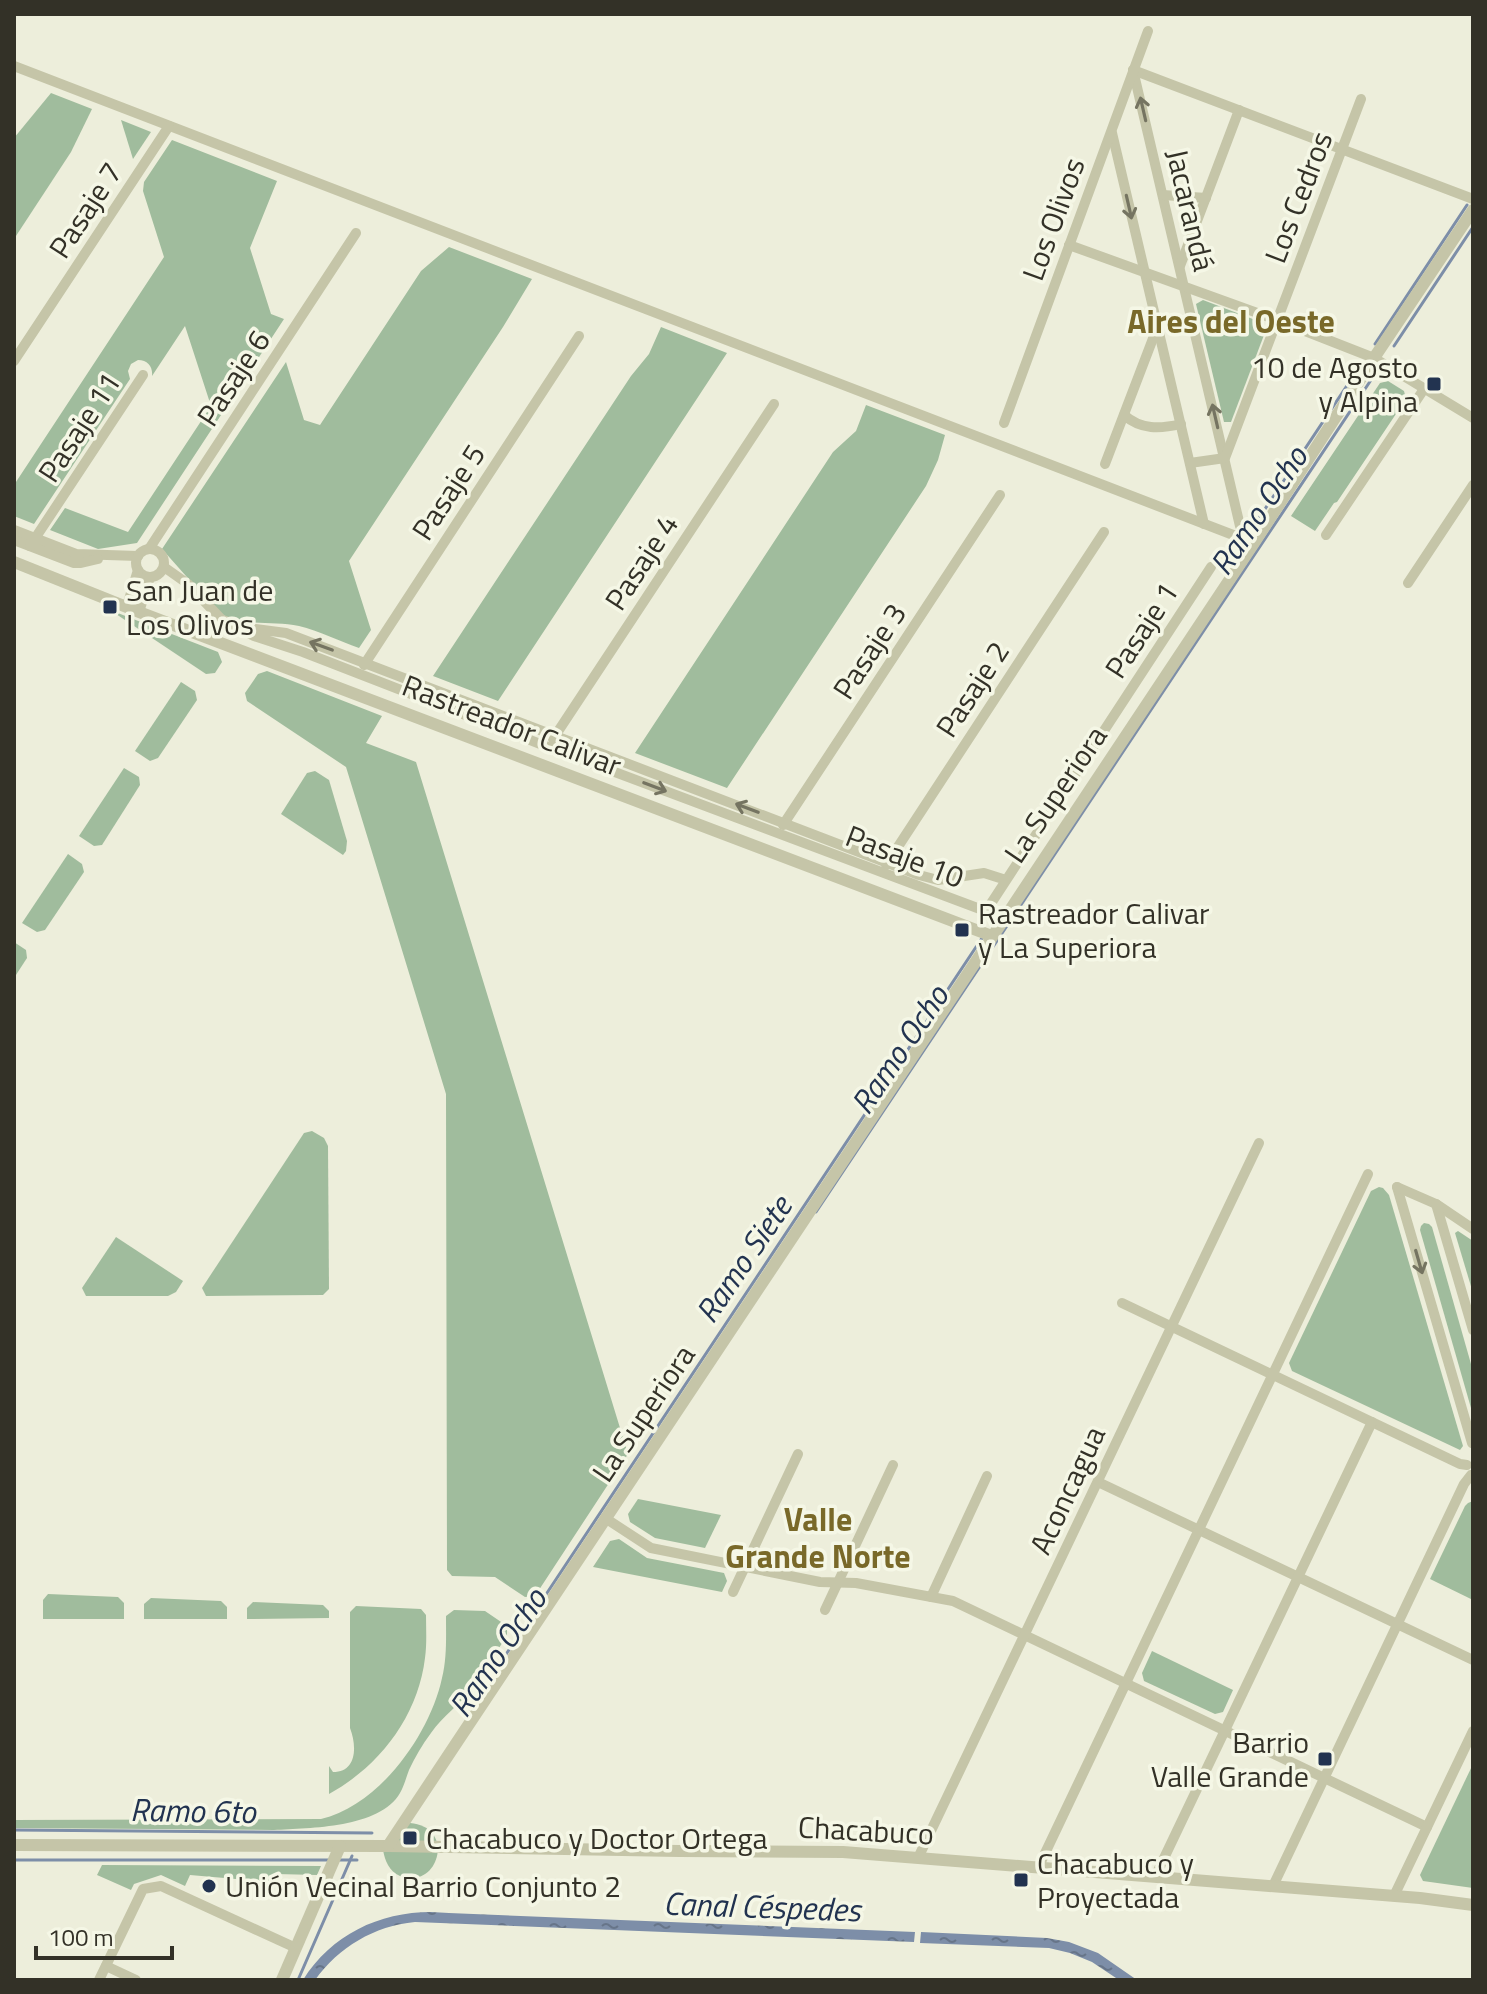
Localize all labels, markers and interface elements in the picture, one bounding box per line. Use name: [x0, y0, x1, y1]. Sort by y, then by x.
one-way arrow: [1134, 97, 1149, 122]
street label: Los Cedros: [1252, 125, 1344, 269]
street label: Jacarandá: [1155, 144, 1227, 276]
street label: Los Olivos: [1010, 151, 1096, 287]
street label: Pasaje 7: [37, 153, 133, 267]
one-way arrow: [1123, 193, 1138, 219]
district label: Aires del Oeste: [1127, 297, 1335, 345]
street label: Pasaje 6: [185, 321, 281, 435]
place label: 10 de Agosto y Alpina: [1251, 344, 1418, 424]
street label: Pasaje 11: [26, 363, 132, 491]
marker: 10 de Agosto y Alpina: [1425, 375, 1443, 393]
one-way arrow: [1207, 404, 1222, 430]
street label: Pasaje 5: [400, 435, 496, 549]
water label: Ramo Ocho: [1197, 435, 1319, 584]
street label: Pasaje 4: [593, 505, 689, 619]
place label: San Juan de Los Olivos: [126, 567, 273, 647]
street label: Pasaje 1: [1093, 573, 1189, 687]
street label: Pasaje 3: [821, 594, 917, 708]
marker: San Juan de Los Olivos: [101, 598, 119, 616]
street label: Pasaje 2: [924, 632, 1020, 746]
one-way arrow: [309, 638, 334, 652]
street label: Rastreador Calivar: [396, 662, 628, 788]
street label: La Superiora: [992, 716, 1118, 872]
one-way arrow: [642, 781, 667, 795]
one-way arrow: [735, 800, 760, 814]
street label: Pasaje 10: [839, 812, 971, 900]
place label: Rastreador Calivar y La Superiora: [978, 890, 1209, 970]
marker: Rastreador Calivar y La Superiora: [953, 921, 971, 939]
water label: Ramo Ocho: [838, 974, 960, 1123]
water label: Ramo Siete: [683, 1184, 804, 1332]
one-way arrow: [1412, 1248, 1427, 1274]
street label: La Superiora: [580, 1335, 706, 1491]
street label: Aconcagua: [1017, 1418, 1117, 1562]
district label: Valle Grande Norte: [725, 1495, 911, 1580]
water label: Ramo Ocho: [436, 1577, 558, 1726]
place label: Barrio Valle Grande: [1151, 1719, 1309, 1799]
marker: Barrio Valle Grande: [1316, 1750, 1334, 1768]
water label: Ramo 6to: [130, 1785, 257, 1835]
street label: Chacabuco: [797, 1803, 935, 1857]
place label: Chacabuco y Doctor Ortega: [426, 1815, 768, 1861]
marker: Chacabuco y Doctor Ortega: [401, 1829, 419, 1847]
place label: Chacabuco y Proyectada: [1037, 1840, 1194, 1920]
place label: Unión Vecinal Barrio Conjunto 2: [225, 1863, 621, 1909]
marker: Chacabuco y Proyectada: [1012, 1871, 1030, 1889]
marker: Unión Vecinal Barrio Conjunto 2: [200, 1877, 218, 1895]
water label: Canal Céspedes: [663, 1879, 864, 1934]
scale bar: [36, 1910, 172, 1960]
text: 100 m: [48, 1919, 114, 1955]

